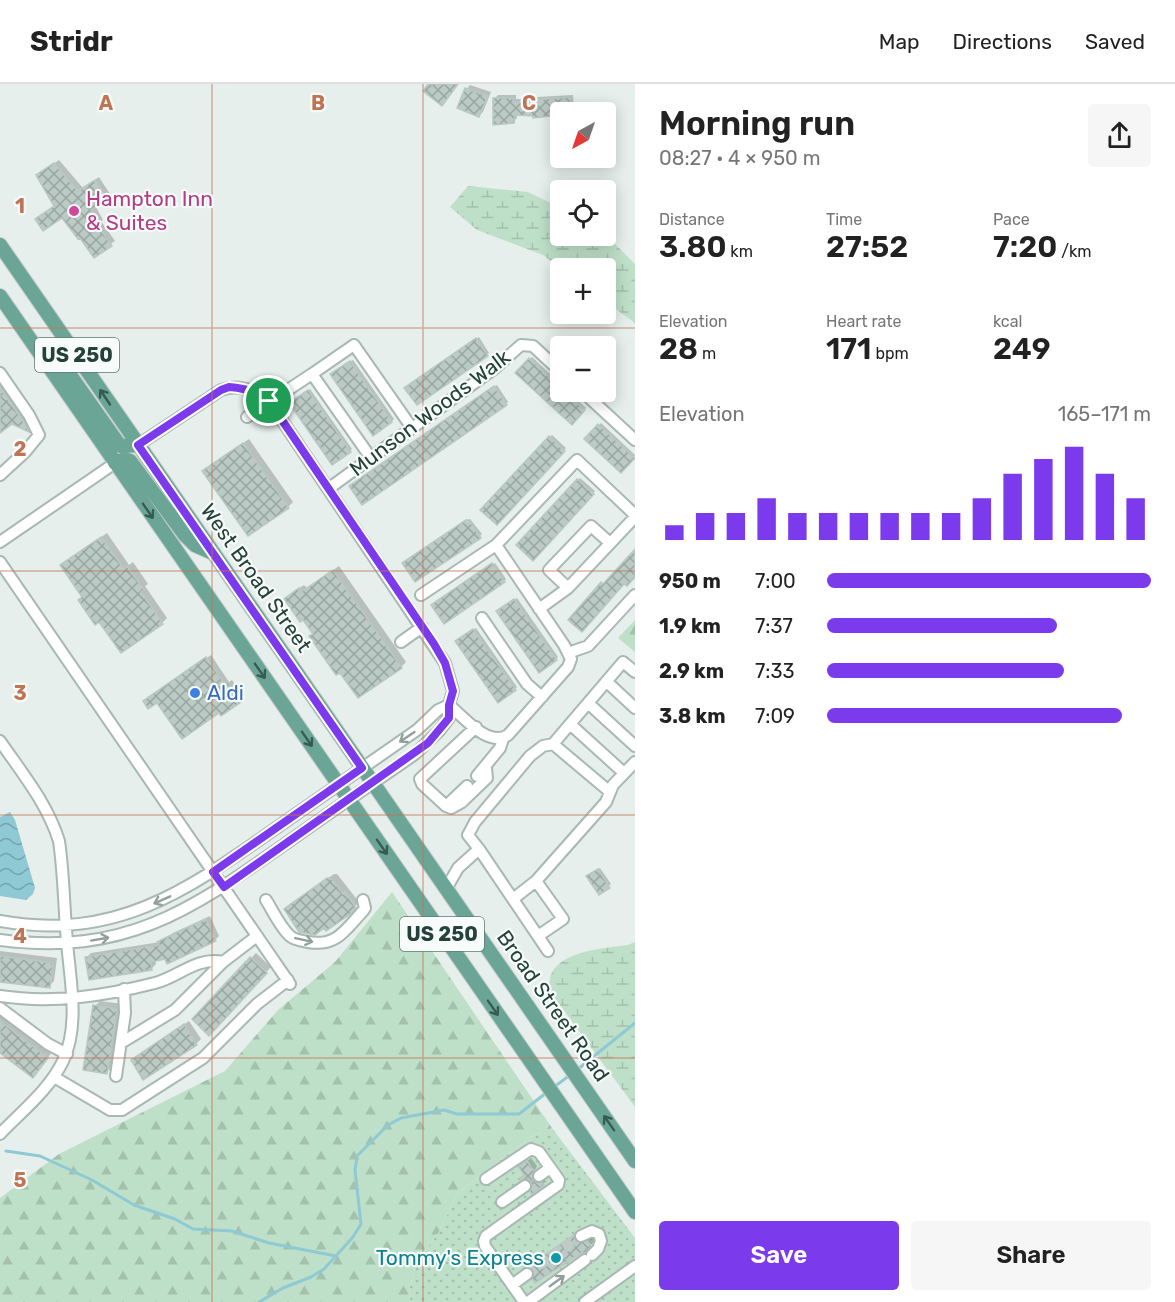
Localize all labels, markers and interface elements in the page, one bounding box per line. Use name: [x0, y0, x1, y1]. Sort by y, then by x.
text: Stridr: [30, 25, 113, 58]
text: Map: [879, 29, 920, 54]
text: Directions: [953, 29, 1052, 54]
text: Saved: [1085, 29, 1145, 54]
text: A: [99, 91, 114, 115]
text: B: [311, 91, 325, 115]
text: C: [522, 91, 536, 115]
north arrow: [550, 102, 616, 168]
map controls: [550, 102, 616, 402]
text: Morning run: [659, 104, 855, 143]
button: share: [1088, 104, 1151, 167]
text: 08:27 · 4 × 950 m: [659, 146, 820, 170]
button: locate: [550, 180, 616, 246]
place label: Hampton Inn & Suites: [86, 186, 213, 235]
text: 1: [15, 194, 25, 218]
marker: Hampton Inn & Suites: [67, 204, 81, 218]
text: Distance: [659, 210, 725, 229]
text: Time: [826, 210, 862, 229]
text: Pace: [993, 210, 1030, 229]
text: 3.80: [659, 229, 726, 265]
text: 27:52: [826, 229, 908, 265]
text: 7:20: [993, 229, 1057, 265]
text: km: [726, 242, 753, 261]
text: /km: [1057, 242, 1091, 261]
button: +: [550, 258, 616, 324]
text: Elevation: [659, 312, 728, 331]
text: Heart rate: [826, 312, 901, 331]
text: kcal: [993, 312, 1022, 331]
text: 28: [659, 331, 698, 367]
text: 171: [826, 331, 871, 367]
text: 249: [993, 331, 1051, 367]
button: −: [550, 336, 616, 402]
road number: US 250: [35, 338, 119, 372]
street label: Munson Woods Walk: [344, 344, 515, 481]
text: m: [698, 344, 716, 363]
text: bpm: [871, 344, 909, 363]
pin: [243, 375, 294, 426]
icon: arrive: [252, 384, 285, 417]
one-way arrow: [99, 389, 111, 405]
text: Elevation: [659, 402, 745, 426]
text: 165–171 m: [1058, 402, 1151, 426]
text: 2: [14, 437, 27, 461]
street label: West Broad Street: [196, 498, 317, 657]
one-way arrow: [142, 502, 154, 518]
text: 950 m: [659, 569, 721, 593]
text: 7:00: [755, 569, 796, 593]
text: 1.9 km: [659, 614, 721, 638]
text: 7:37: [755, 614, 793, 638]
text: 2.9 km: [659, 659, 724, 683]
text: 7:33: [755, 659, 794, 683]
one-way arrow: [254, 662, 266, 679]
place label: Aldi: [207, 680, 244, 705]
text: 3: [13, 681, 27, 705]
marker: Aldi: [188, 686, 202, 700]
text: 3.8 km: [659, 704, 726, 728]
text: 7:09: [755, 704, 795, 728]
one-way arrow: [301, 731, 313, 747]
one-way arrow: [399, 731, 415, 743]
one-way arrow: [376, 839, 388, 855]
one-way arrow: [154, 895, 172, 907]
road number: US 250: [400, 917, 484, 951]
text: 4: [13, 924, 27, 948]
street label: Broad Street Road: [492, 925, 615, 1086]
one-way arrow: [90, 933, 109, 944]
one-way arrow: [294, 935, 314, 946]
one-way arrow: [487, 999, 499, 1015]
one-way arrow: [603, 1116, 615, 1132]
text: 5: [14, 1168, 27, 1192]
button: Save: [659, 1221, 899, 1290]
button: Share: [911, 1221, 1151, 1290]
place label: Tommy's Express: [376, 1245, 544, 1270]
marker: Tommy's Express: [549, 1251, 563, 1265]
one-way arrow: [548, 1275, 564, 1287]

